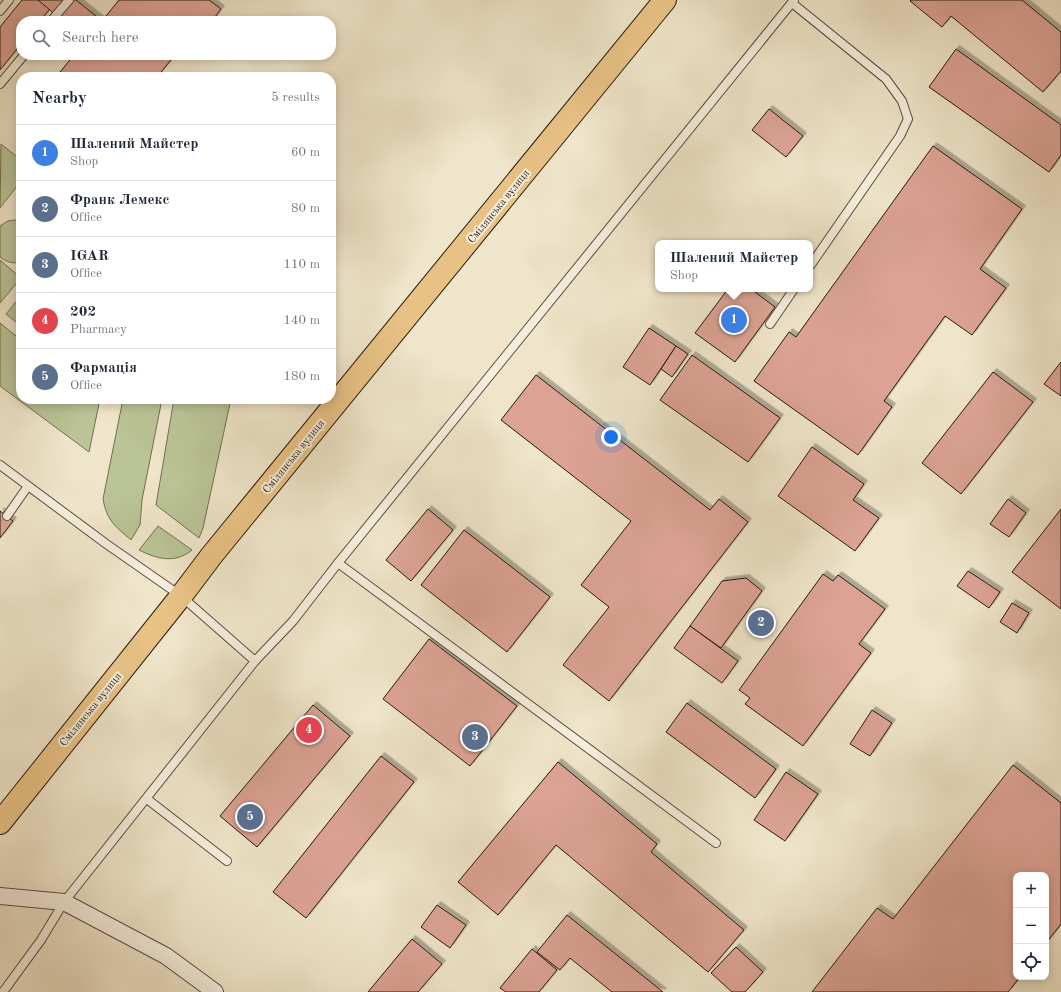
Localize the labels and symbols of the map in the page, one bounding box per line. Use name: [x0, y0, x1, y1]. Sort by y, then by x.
street label: Смілянська вулиця: [466, 168, 532, 246]
pin: 1: [721, 305, 747, 335]
street label: Смілянська вулиця: [261, 418, 327, 496]
your location: [601, 427, 621, 447]
pin: 2: [748, 608, 774, 638]
street label: Смілянська вулиця: [58, 671, 124, 749]
pin: 4: [296, 715, 322, 745]
pin: 3: [462, 722, 488, 752]
pin: 5: [237, 802, 263, 832]

